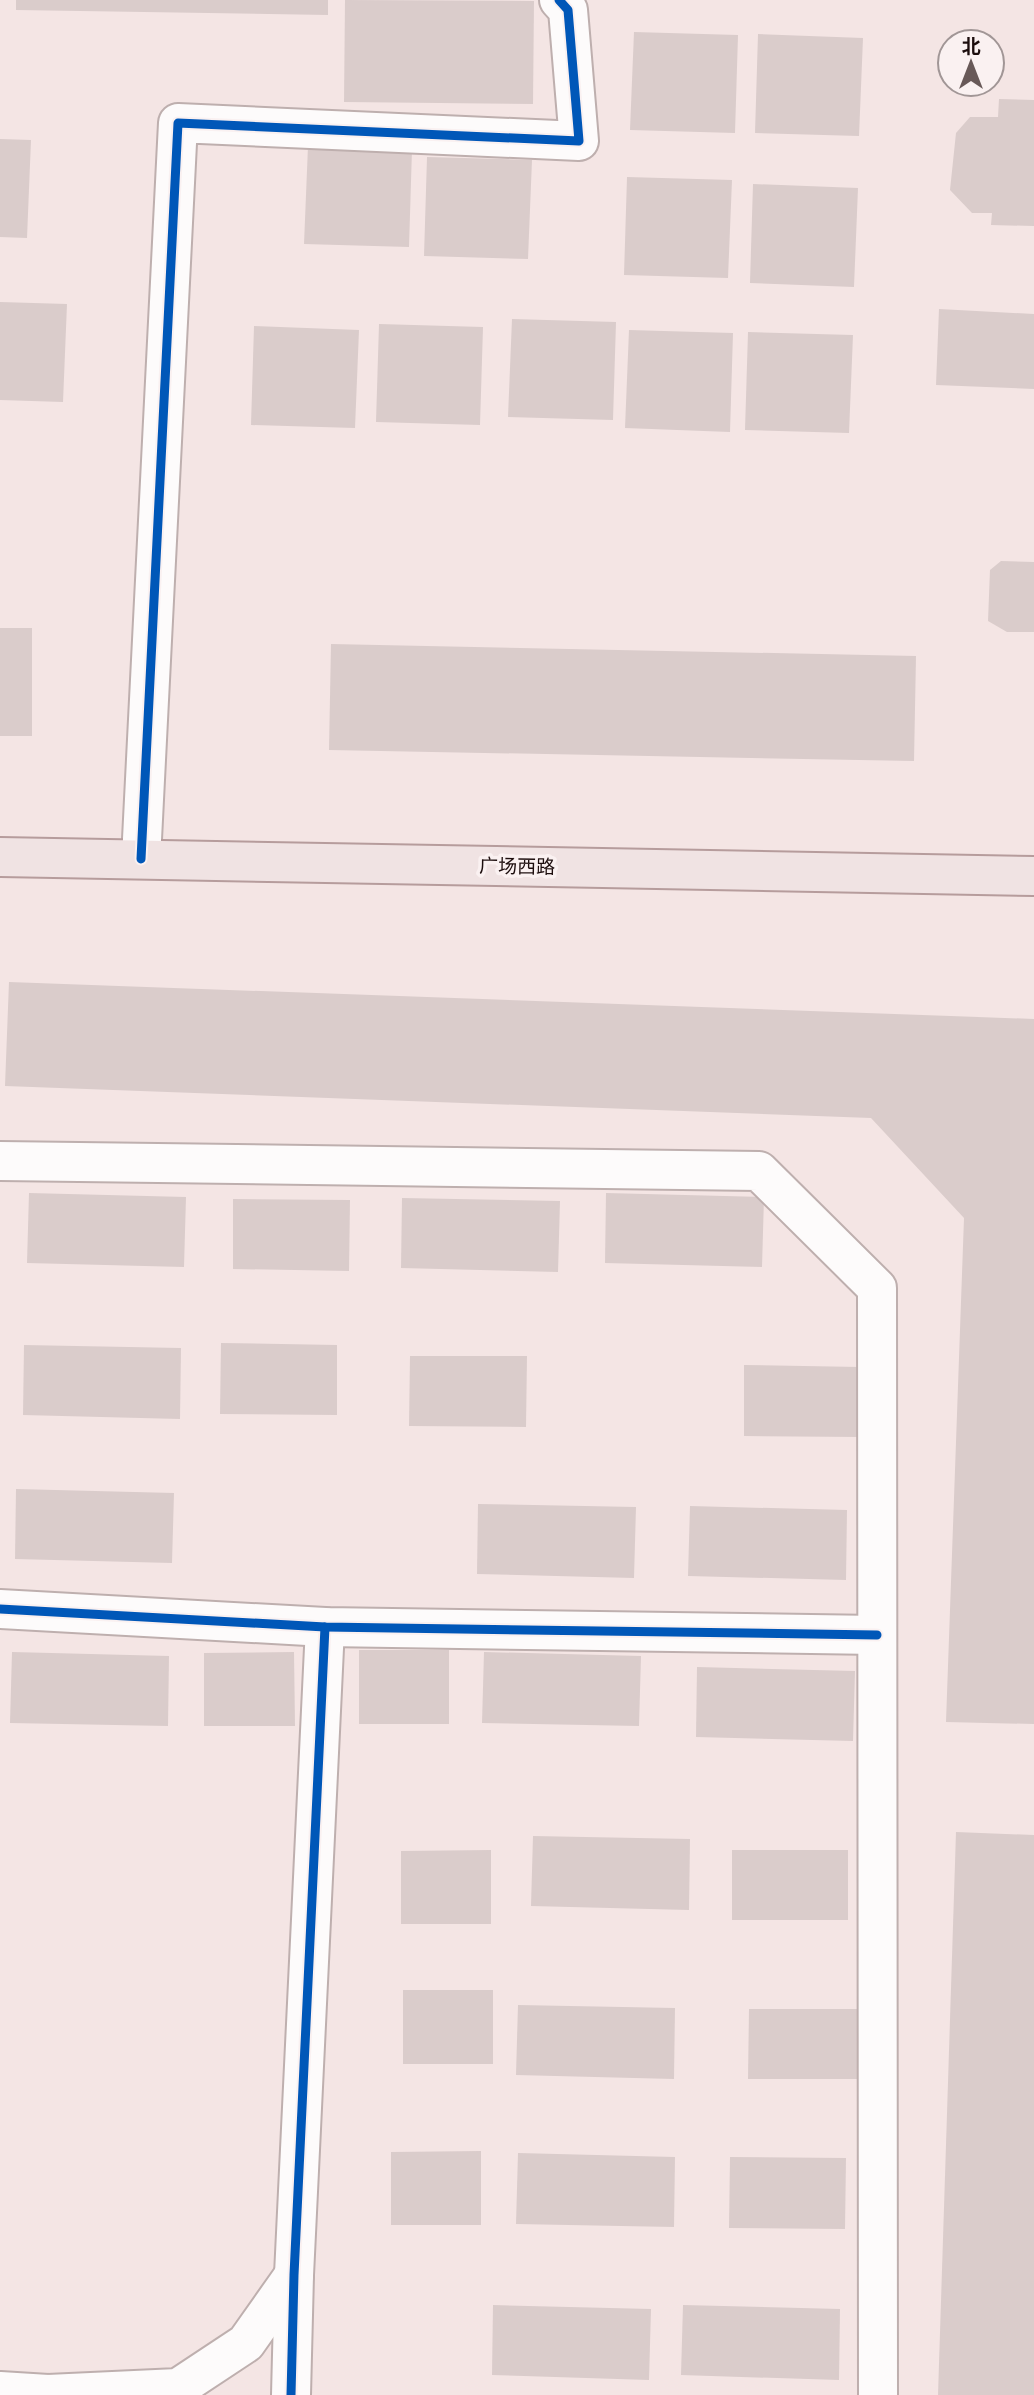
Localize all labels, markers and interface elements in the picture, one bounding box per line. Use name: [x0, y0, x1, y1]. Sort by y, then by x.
north arrow: [936, 28, 1006, 98]
text: 北: [961, 35, 981, 57]
street label: 广场西路: [479, 854, 555, 878]

